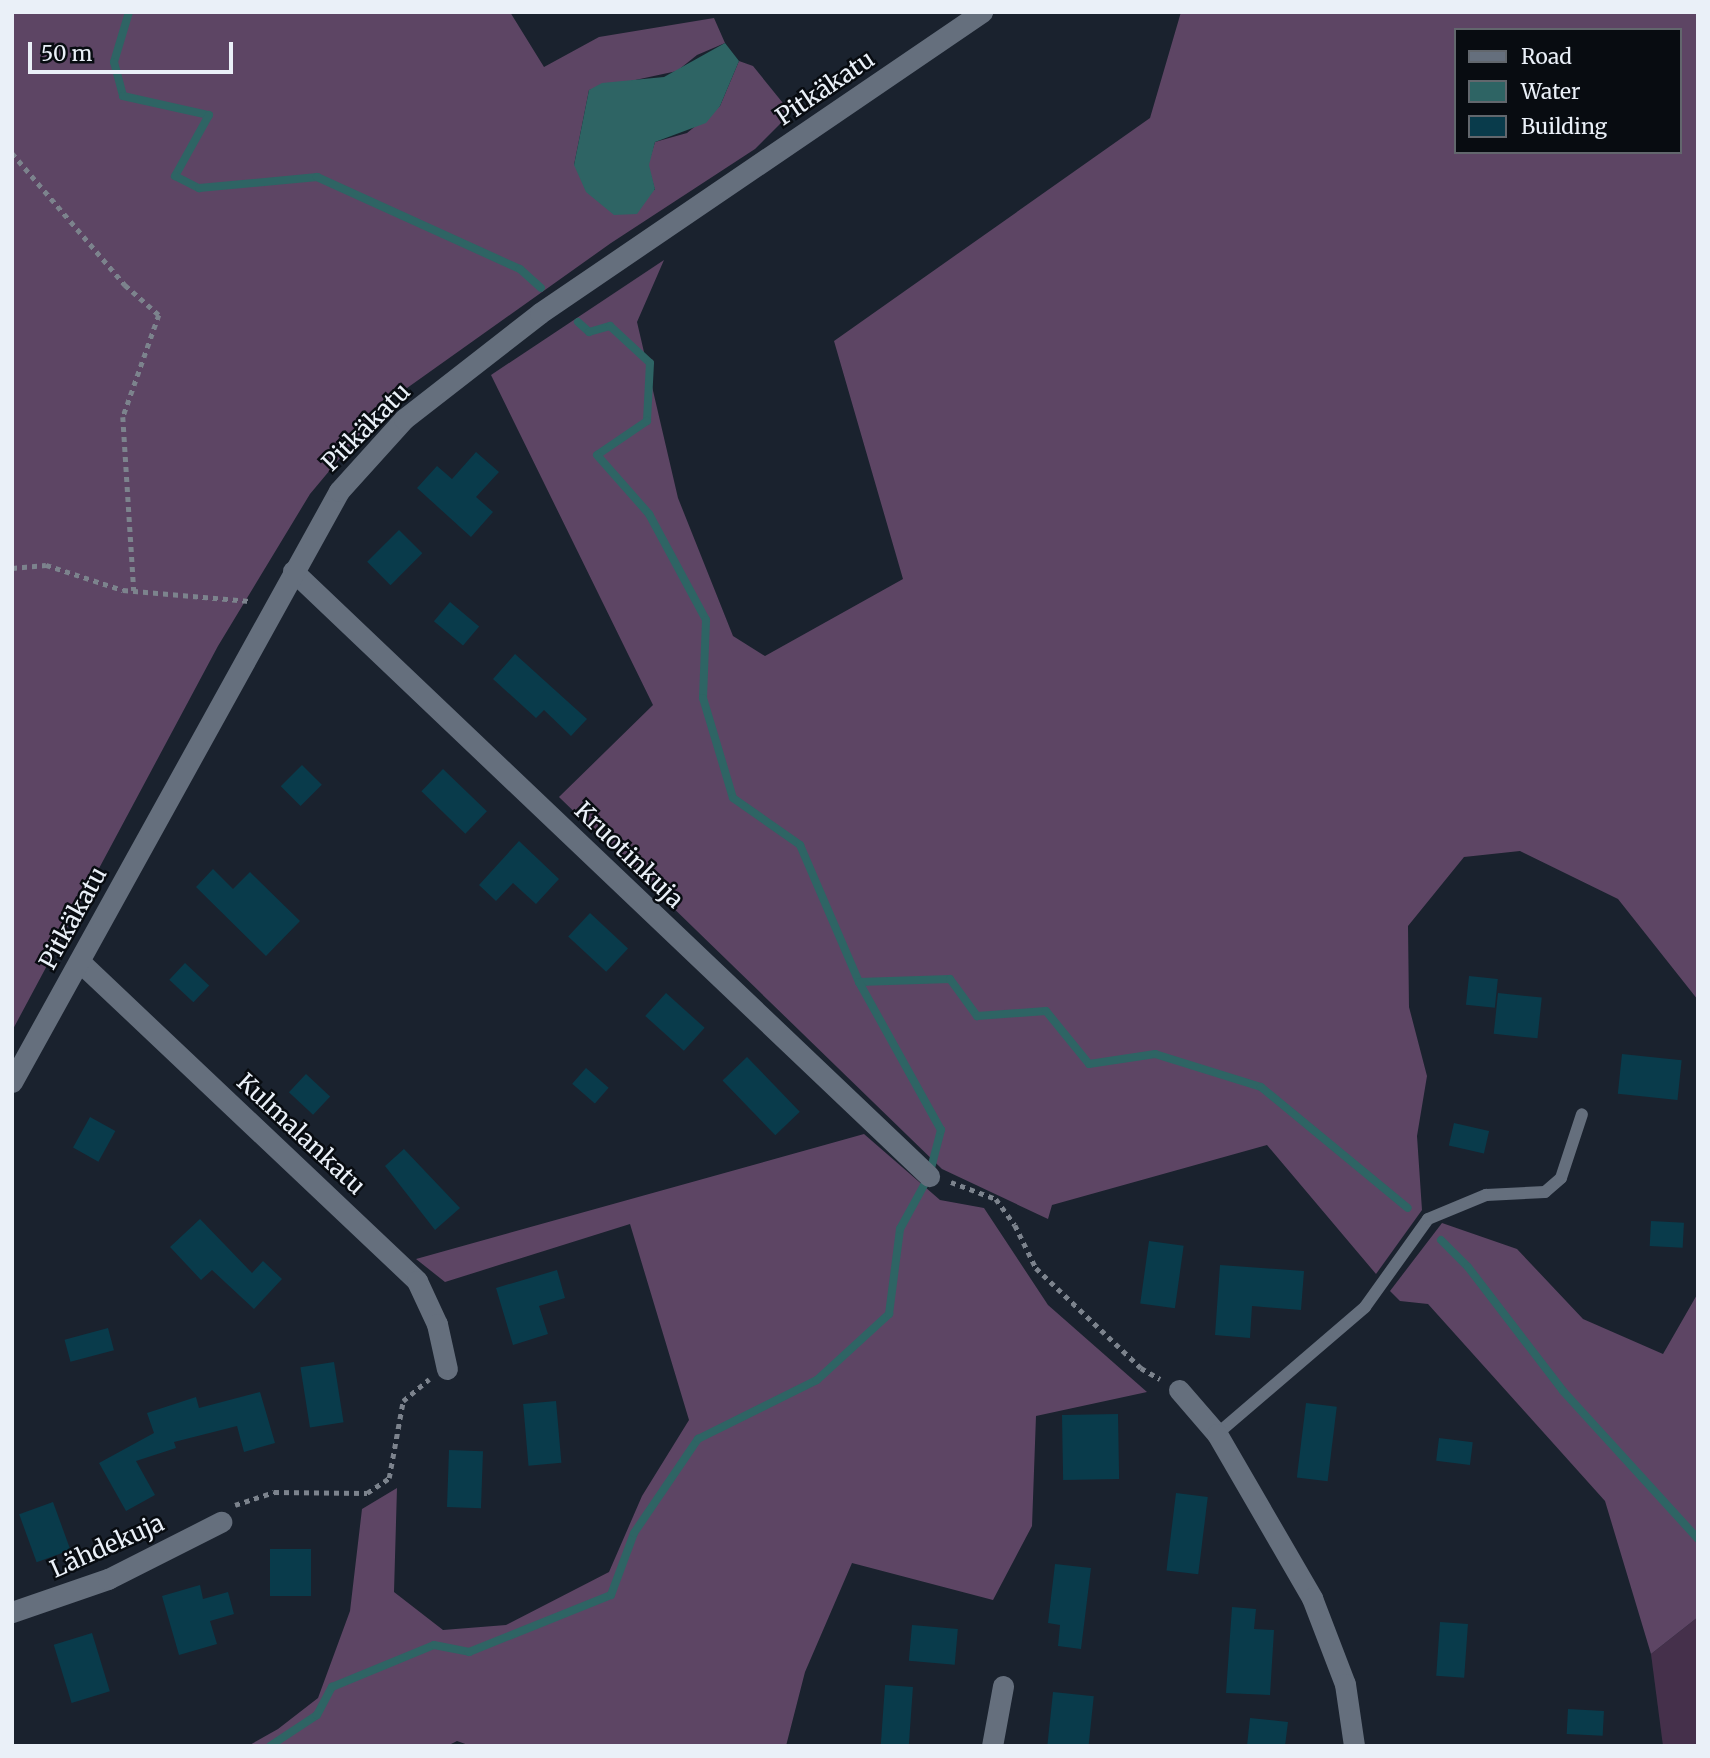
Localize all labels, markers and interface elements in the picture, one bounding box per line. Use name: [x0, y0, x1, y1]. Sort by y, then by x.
scale bar: [32, 28, 236, 72]
legend: [1454, 28, 1682, 154]
text: 50 m: [41, 40, 92, 67]
text: Road: [1521, 43, 1572, 70]
street label: Pitkäkatu: [770, 45, 880, 131]
text: Water: [1521, 78, 1580, 105]
text: Building: [1521, 113, 1607, 140]
street label: Pitkäkatu: [316, 377, 416, 477]
street label: Kruotinkuja: [569, 796, 689, 914]
street label: Pitkäkatu: [33, 862, 113, 974]
street label: Kulmalankatu: [231, 1067, 371, 1201]
street label: Lähdekuja: [46, 1508, 168, 1584]

